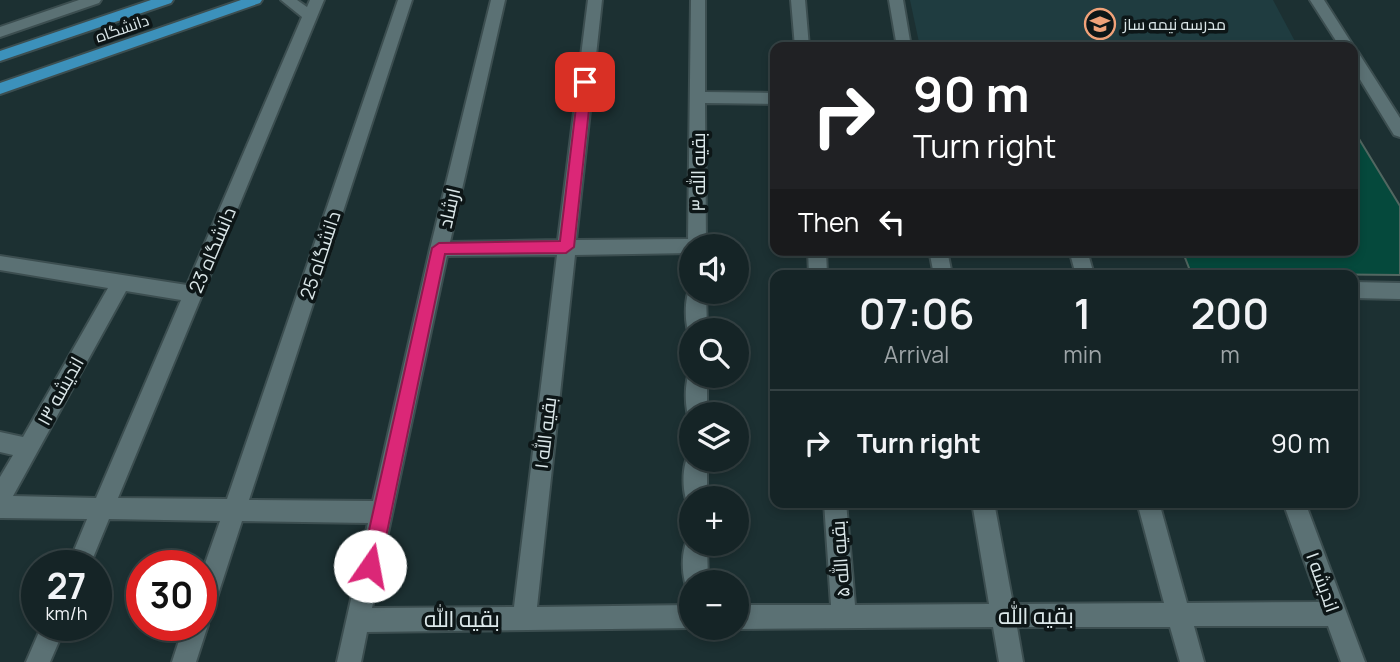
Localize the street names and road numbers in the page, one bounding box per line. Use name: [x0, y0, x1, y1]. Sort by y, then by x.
street label: دانشگاه: [92, 9, 152, 47]
street label: بقیه الله ۳: [685, 132, 711, 212]
street label: ارشاد: [432, 185, 466, 231]
street label: دانشگاه 23: [182, 203, 242, 297]
street label: دانشگاه 25: [294, 207, 346, 303]
street label: اندیشه ۱۳: [30, 352, 90, 430]
street label: بقیه الله ۱: [528, 395, 562, 471]
street label: بقیه الله ۵: [824, 520, 856, 598]
street label: اندیشه ۱: [1300, 548, 1346, 616]
street label: بقیه الله: [998, 599, 1074, 631]
street label: بقیه الله: [424, 602, 500, 634]

